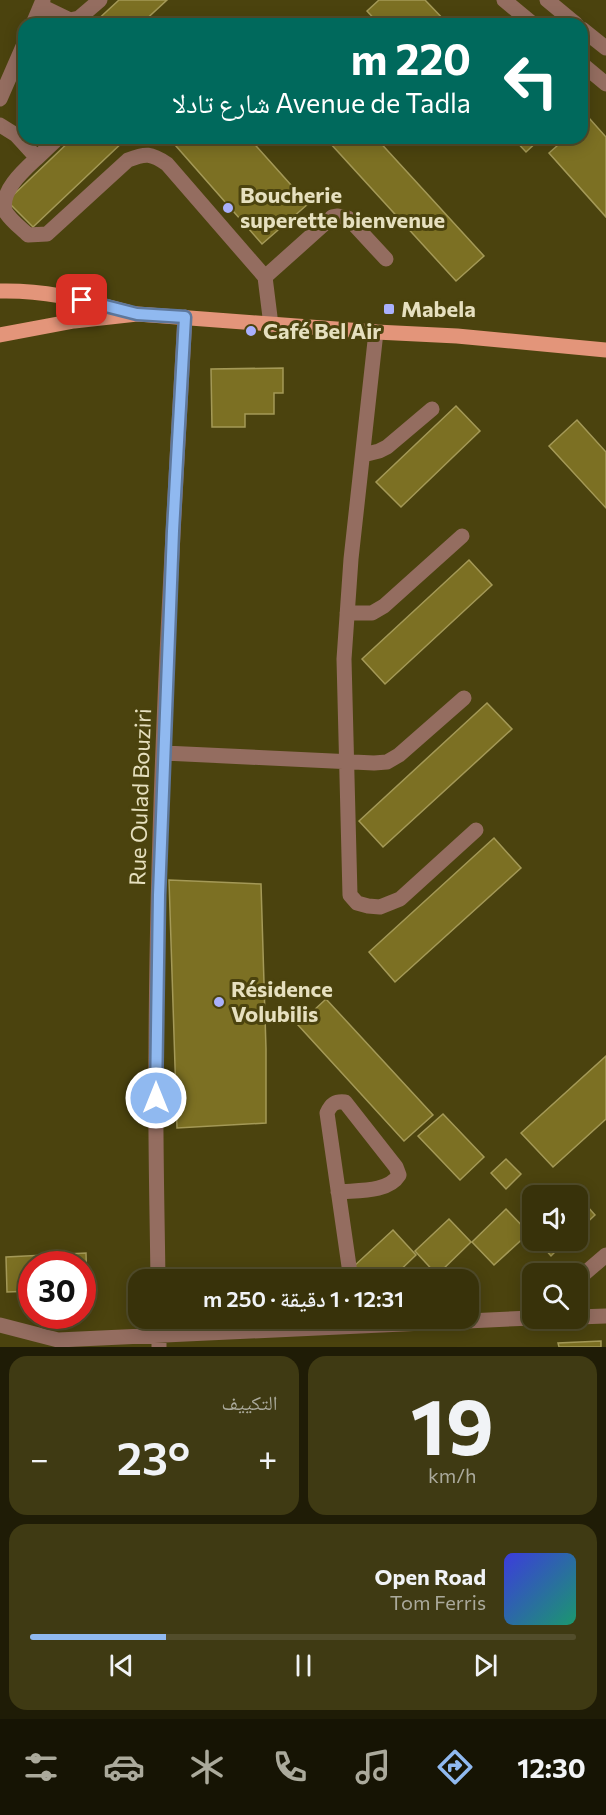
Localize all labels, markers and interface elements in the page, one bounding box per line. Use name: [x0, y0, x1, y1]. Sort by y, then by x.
text: 220 m: [351, 32, 471, 84]
icon: left: [492, 42, 570, 120]
text: Avenue de Tadla شارع تادلا: [172, 86, 471, 119]
place label: Boucherie superette bienvenue: [240, 181, 445, 233]
marker: Boucherie superette bienvenue: [221, 201, 235, 215]
pin: [56, 274, 107, 325]
icon: arrive: [65, 283, 98, 316]
place label: Mabela: [401, 295, 476, 322]
marker: Mabela: [382, 302, 396, 316]
place label: Café Bel Air: [263, 317, 381, 344]
marker: Café Bel Air: [244, 324, 258, 338]
street label: Rue Oulad Bouziri: [123, 708, 156, 886]
place label: Résidence Volubilis: [231, 975, 333, 1027]
marker: Résidence Volubilis: [212, 995, 226, 1009]
position arrow: [124, 1066, 188, 1130]
map controls: [522, 1185, 588, 1329]
button: sound: [522, 1185, 588, 1251]
speed limit sign: 30: [18, 1251, 96, 1329]
button: search: [522, 1263, 588, 1329]
text: 12:31 · 1 دقيقة · 250 m: [203, 1285, 404, 1312]
text: 19: [411, 1376, 494, 1471]
text: التكييف: [221, 1390, 278, 1414]
text: 23°: [117, 1429, 190, 1484]
text: −: [30, 1437, 49, 1478]
text: +: [258, 1437, 277, 1478]
text: km/h: [428, 1463, 477, 1487]
text: Open Road: [375, 1563, 486, 1590]
text: Tom Ferris: [390, 1590, 486, 1614]
icon: previous: [105, 1649, 138, 1682]
icon: pause: [287, 1649, 320, 1682]
icon: next: [469, 1649, 502, 1682]
icon: filters: [20, 1746, 62, 1788]
icon: car: [103, 1746, 145, 1788]
icon: climate: [186, 1746, 228, 1788]
icon: phone: [269, 1746, 311, 1788]
icon: music: [352, 1746, 394, 1788]
icon: directions: [434, 1746, 476, 1788]
text: 12:30: [517, 1751, 586, 1784]

